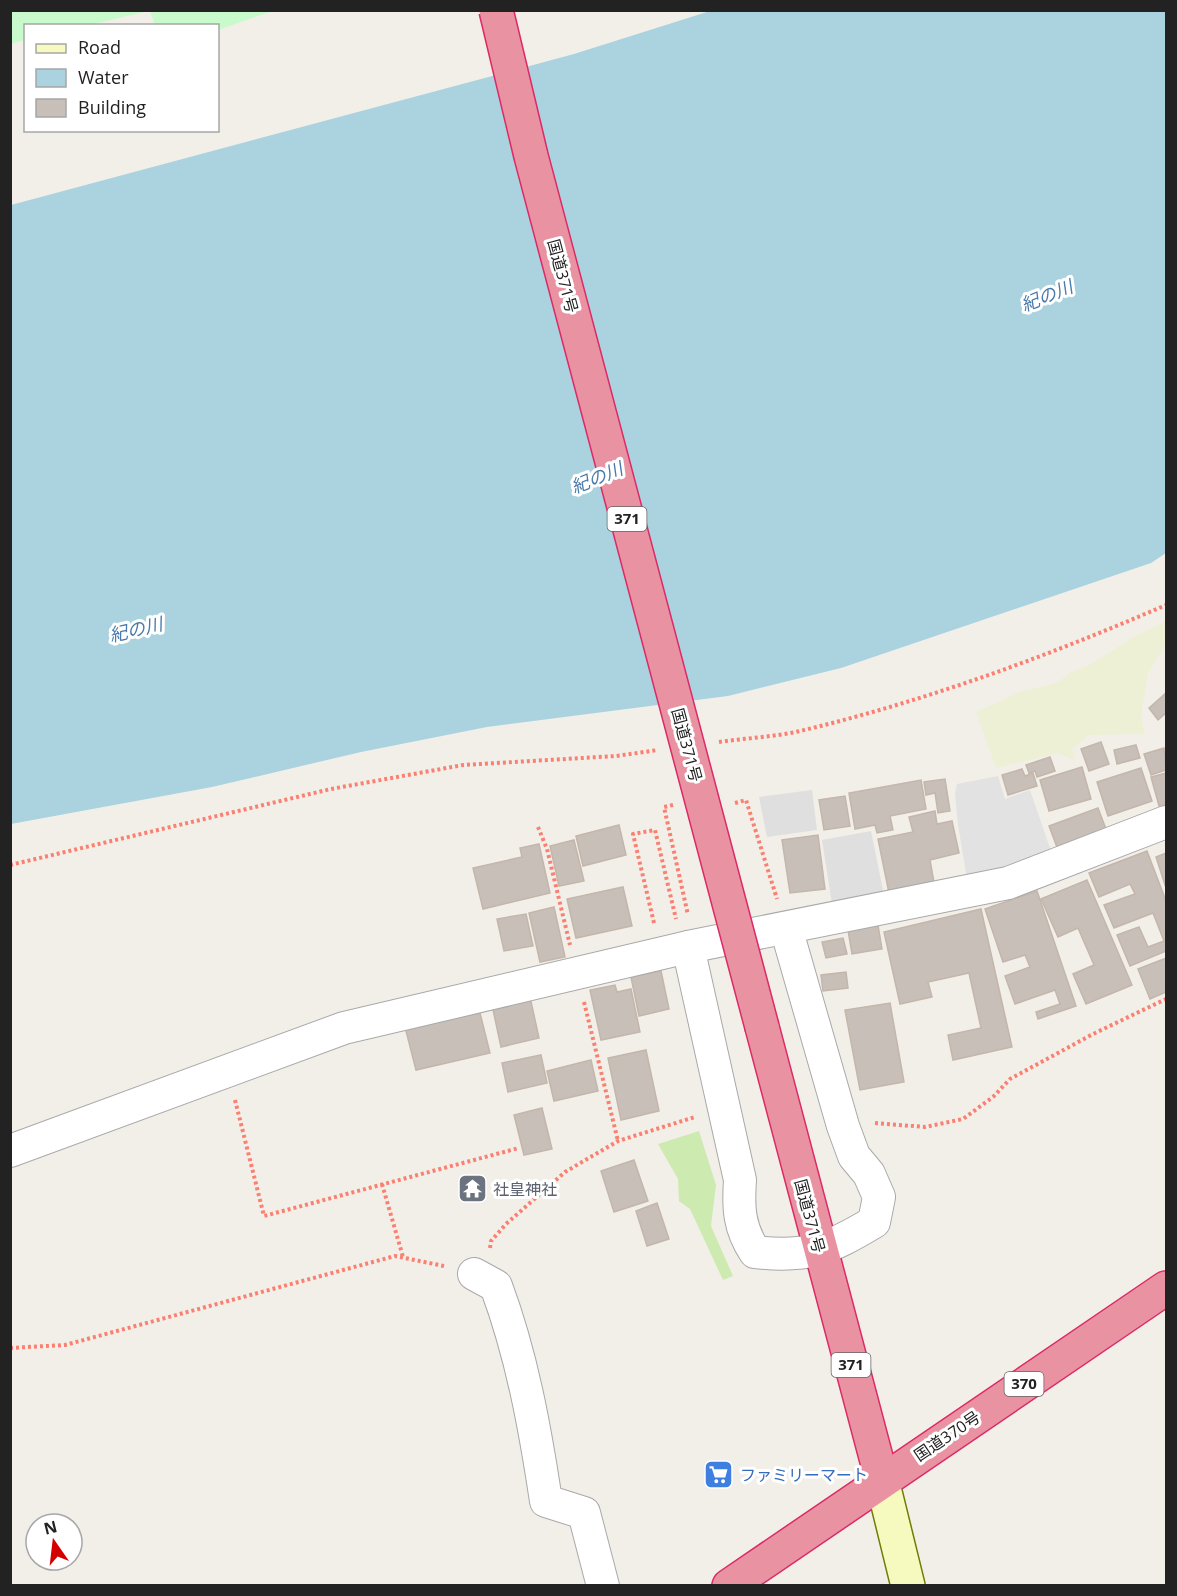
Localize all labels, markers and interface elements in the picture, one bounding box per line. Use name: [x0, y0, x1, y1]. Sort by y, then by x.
legend: [24, 24, 219, 132]
text: Road: [78, 35, 121, 59]
text: Water: [78, 65, 129, 89]
text: Building: [78, 95, 146, 119]
street label: 国道371号: [543, 237, 583, 315]
water label: 紀の川: [1017, 273, 1078, 316]
water label: 紀の川: [567, 455, 628, 498]
road number: 371: [608, 507, 646, 531]
water label: 紀の川: [107, 611, 167, 647]
street label: 国道371号: [667, 706, 707, 784]
temple icon: 社皇神社: [456, 1173, 488, 1205]
street label: 国道371号: [790, 1177, 830, 1255]
place label: 社皇神社: [493, 1178, 557, 1200]
road number: 371: [832, 1353, 870, 1377]
road number: 370: [1004, 1372, 1044, 1396]
street label: 国道370号: [910, 1406, 984, 1466]
supermarket icon: ファミリーマート: [703, 1459, 735, 1491]
place label: ファミリーマート: [740, 1464, 868, 1486]
north arrow: [24, 1512, 84, 1572]
text: N: [41, 1515, 59, 1540]

